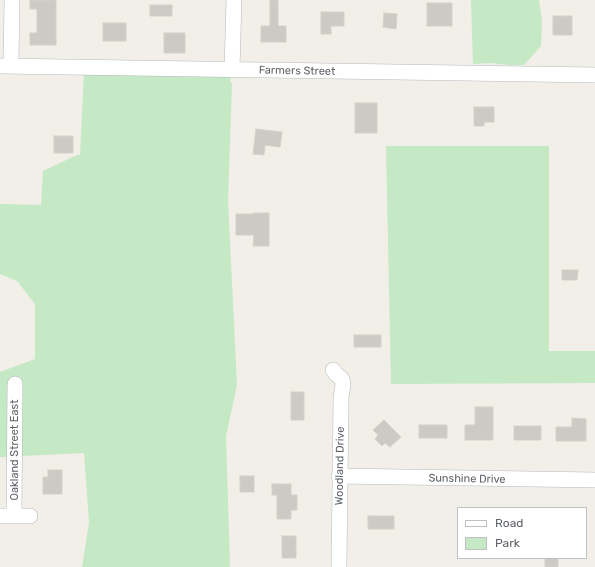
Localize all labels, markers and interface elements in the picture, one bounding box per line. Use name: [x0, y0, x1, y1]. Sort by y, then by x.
street label: Farmers Street: [259, 64, 335, 78]
street label: Oakland Street East: [8, 400, 22, 500]
street label: Woodland Drive: [333, 426, 347, 506]
street label: Sunshine Drive: [428, 472, 506, 486]
legend: [457, 507, 587, 559]
text: Road: [495, 516, 523, 530]
text: Park: [495, 536, 520, 550]

